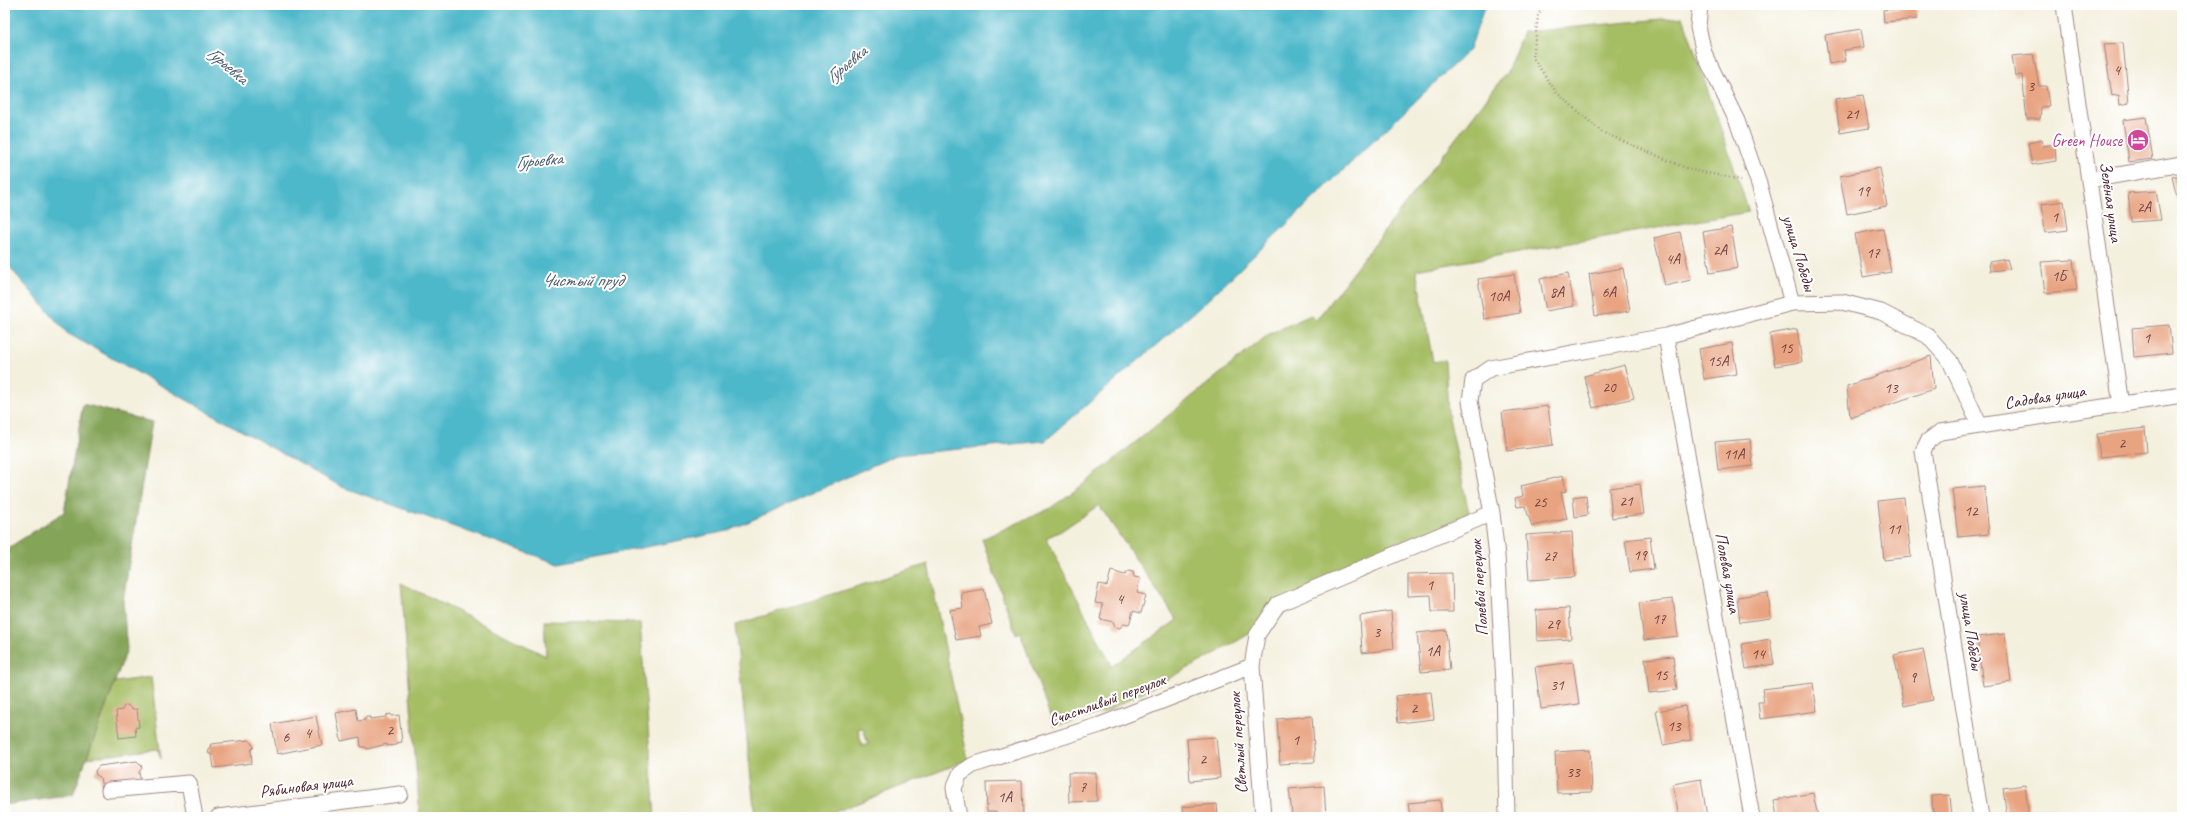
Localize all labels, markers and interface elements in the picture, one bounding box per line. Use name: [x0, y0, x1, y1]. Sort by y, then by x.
water label: Гурьевка: [821, 39, 873, 88]
water label: Гурьевка: [203, 41, 255, 90]
house number: 4: [2114, 61, 2122, 80]
house number: 3: [2028, 77, 2036, 96]
house number: 21: [1845, 105, 1860, 124]
hotel icon: Green House: [2125, 127, 2151, 153]
place label: Green House: [2052, 130, 2123, 151]
water label: Гурьевка: [515, 147, 566, 173]
street label: Зелёная улица: [2095, 161, 2127, 245]
house number: 19: [1856, 182, 1871, 201]
house number: 2А: [2137, 198, 2153, 217]
house number: 1: [2052, 208, 2060, 227]
street label: улица Победы: [1777, 211, 1821, 296]
house number: 2А: [1713, 241, 1729, 260]
house number: 17: [1866, 244, 1881, 263]
house number: 4А: [1666, 250, 1682, 269]
house number: 1Б: [2052, 267, 2069, 286]
water label: Чистый пруд: [542, 269, 626, 291]
house number: 8А: [1550, 283, 1566, 302]
house number: 6А: [1602, 283, 1618, 302]
house number: 10А: [1488, 287, 1511, 306]
house number: 1: [2144, 329, 2152, 348]
house number: 15: [1779, 339, 1794, 358]
house number: 15А: [1707, 352, 1730, 371]
house number: 20: [1602, 378, 1617, 397]
house number: 13: [1884, 379, 1899, 398]
street label: Садовая улица: [2003, 380, 2088, 414]
house number: 2: [2119, 434, 2127, 453]
house number: 11А: [1723, 445, 1746, 464]
house number: 21: [1619, 492, 1634, 511]
house number: 25: [1533, 493, 1548, 512]
house number: 12: [1964, 502, 1979, 521]
house number: 11: [1887, 520, 1902, 539]
street label: Полевая улица: [1711, 531, 1746, 616]
street label: Полевой переулок: [1465, 537, 1493, 637]
house number: 19: [1633, 546, 1648, 565]
house number: 27: [1543, 547, 1558, 566]
house number: 1: [1427, 576, 1435, 595]
house number: 4: [1117, 590, 1125, 609]
street label: улица Победы: [1954, 590, 1988, 673]
house number: 17: [1652, 610, 1667, 629]
house number: 29: [1546, 615, 1561, 634]
house number: 3: [1374, 623, 1382, 642]
house number: 1А: [1426, 642, 1442, 661]
house number: 14: [1751, 645, 1766, 664]
house number: 15: [1654, 666, 1669, 685]
house number: 9: [1910, 668, 1918, 687]
street label: Счастливый переулок: [1046, 669, 1170, 731]
house number: 31: [1550, 676, 1565, 695]
street label: Светлый переулок: [1224, 690, 1252, 794]
house number: 2: [1411, 699, 1419, 718]
house number: 13: [1667, 717, 1682, 736]
house number: 2: [387, 721, 395, 740]
house number: 4: [305, 724, 313, 743]
house number: 6: [283, 728, 291, 747]
house number: 1: [1293, 731, 1301, 750]
house number: 2: [1200, 750, 1208, 769]
house number: 33: [1566, 763, 1581, 782]
street label: Рябиновая улица: [258, 770, 355, 802]
house number: 7: [1080, 778, 1088, 797]
house number: 1А: [998, 788, 1014, 807]

